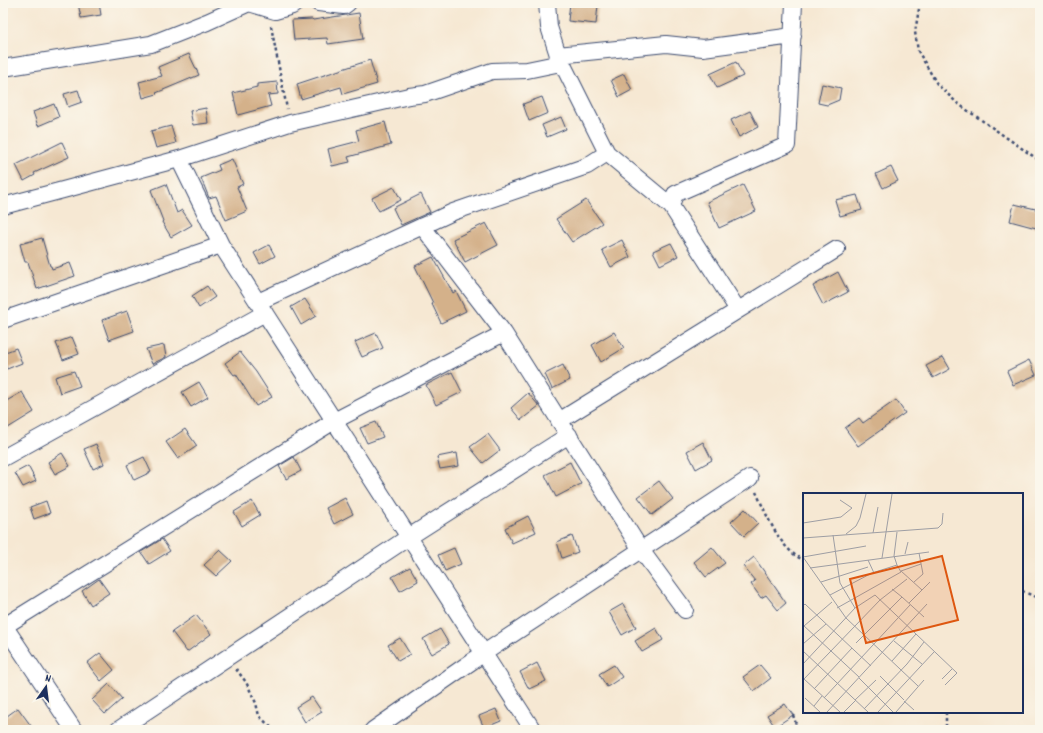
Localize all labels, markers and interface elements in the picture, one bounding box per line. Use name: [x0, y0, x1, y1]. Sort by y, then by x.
inset map: [803, 493, 1023, 713]
north arrow: [26, 667, 66, 707]
text: N: [43, 671, 53, 688]

